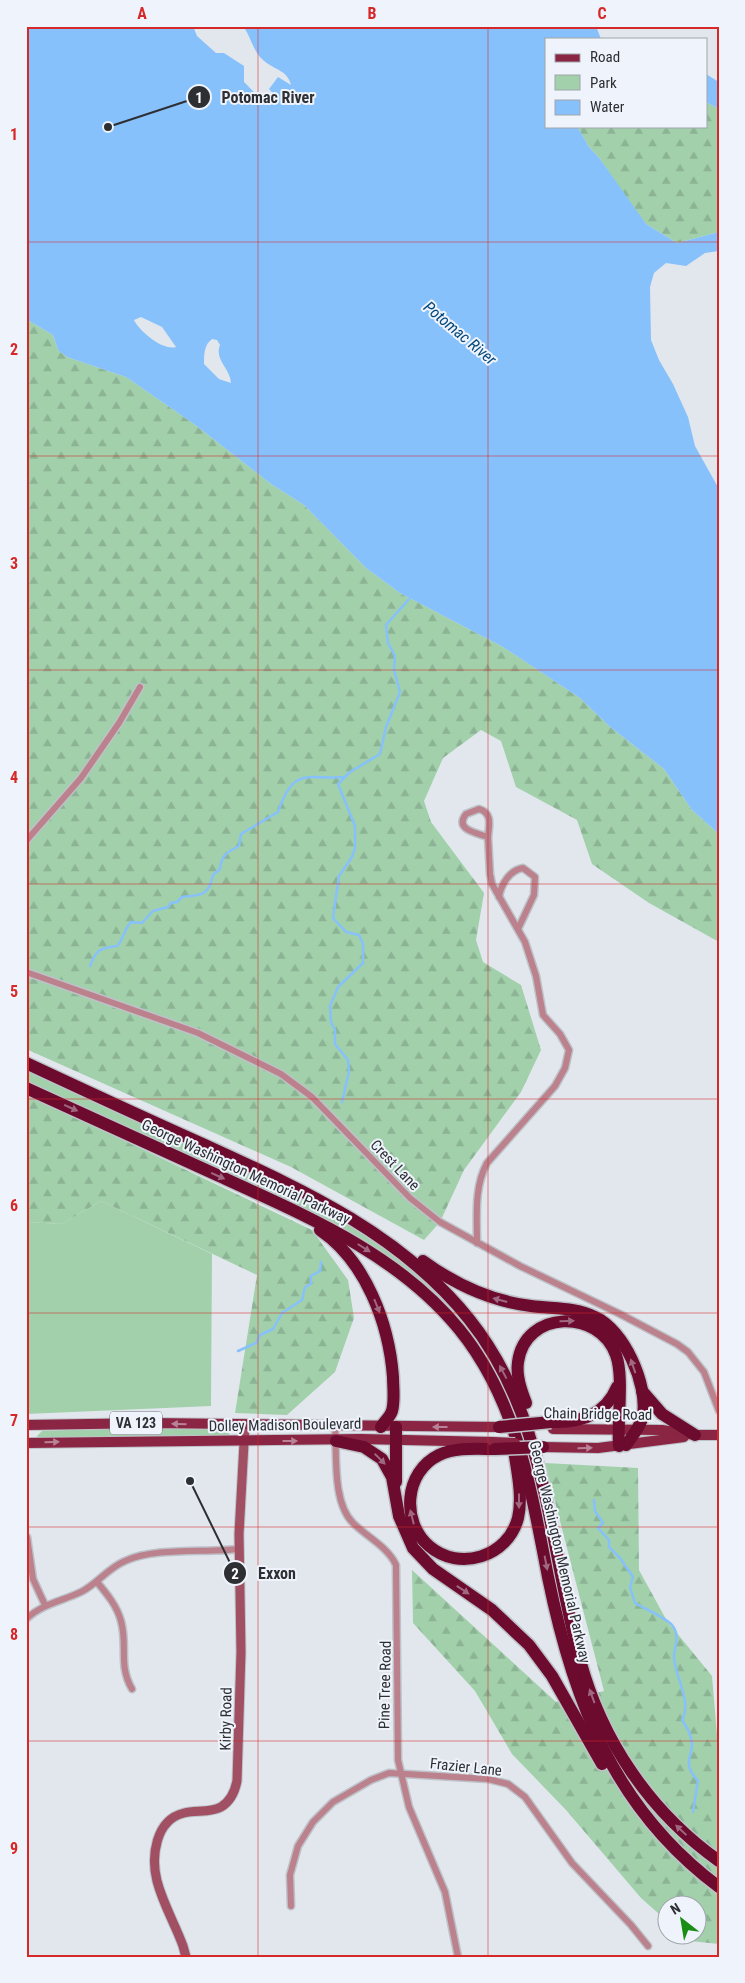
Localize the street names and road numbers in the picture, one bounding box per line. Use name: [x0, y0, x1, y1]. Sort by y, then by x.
street label: George Washington Memorial Parkway: [139, 1116, 353, 1228]
street label: Crest Lane: [367, 1136, 423, 1194]
street label: Chain Bridge Road: [543, 1404, 653, 1424]
road number: VA 123: [110, 1412, 162, 1435]
street label: Dolley Madison Boulevard: [208, 1415, 362, 1435]
street label: George Washington Memorial Parkway: [526, 1439, 594, 1665]
street label: Pine Tree Road: [375, 1641, 395, 1729]
street label: Kirby Road: [216, 1687, 236, 1751]
street label: Frazier Lane: [429, 1754, 503, 1780]

